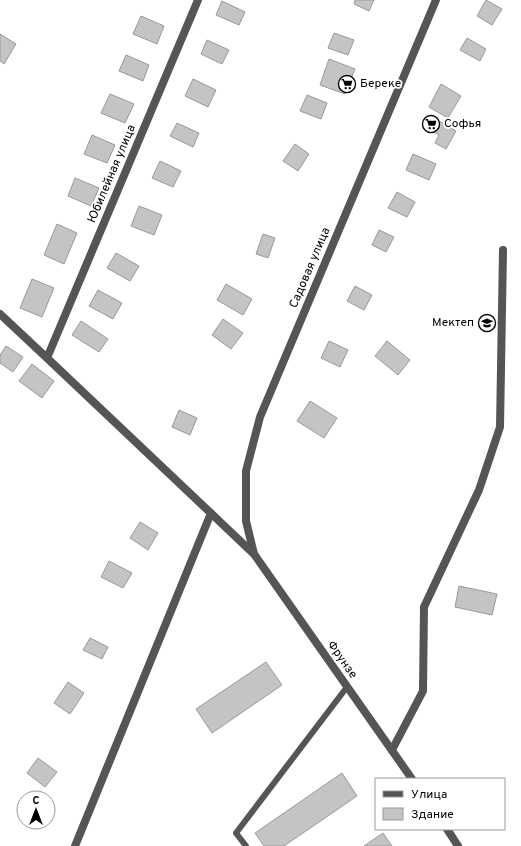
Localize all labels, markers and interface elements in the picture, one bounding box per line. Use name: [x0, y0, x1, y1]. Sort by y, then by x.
supermarket icon: Береке: [337, 74, 357, 94]
place label: Береке: [360, 76, 401, 92]
supermarket icon: Софья: [421, 114, 441, 134]
place label: Софья: [444, 116, 481, 132]
street label: Юбилейная улица: [84, 122, 140, 226]
street label: Садовая улица: [286, 225, 334, 311]
school or university icon: Мектеп: [477, 313, 497, 333]
place label: Мектеп: [432, 315, 474, 331]
street label: Фрунзе: [323, 638, 361, 682]
legend: [375, 778, 505, 830]
text: Улица: [411, 787, 447, 803]
north arrow: [16, 790, 56, 830]
text: С: [32, 794, 40, 808]
text: Здание: [411, 807, 454, 823]

